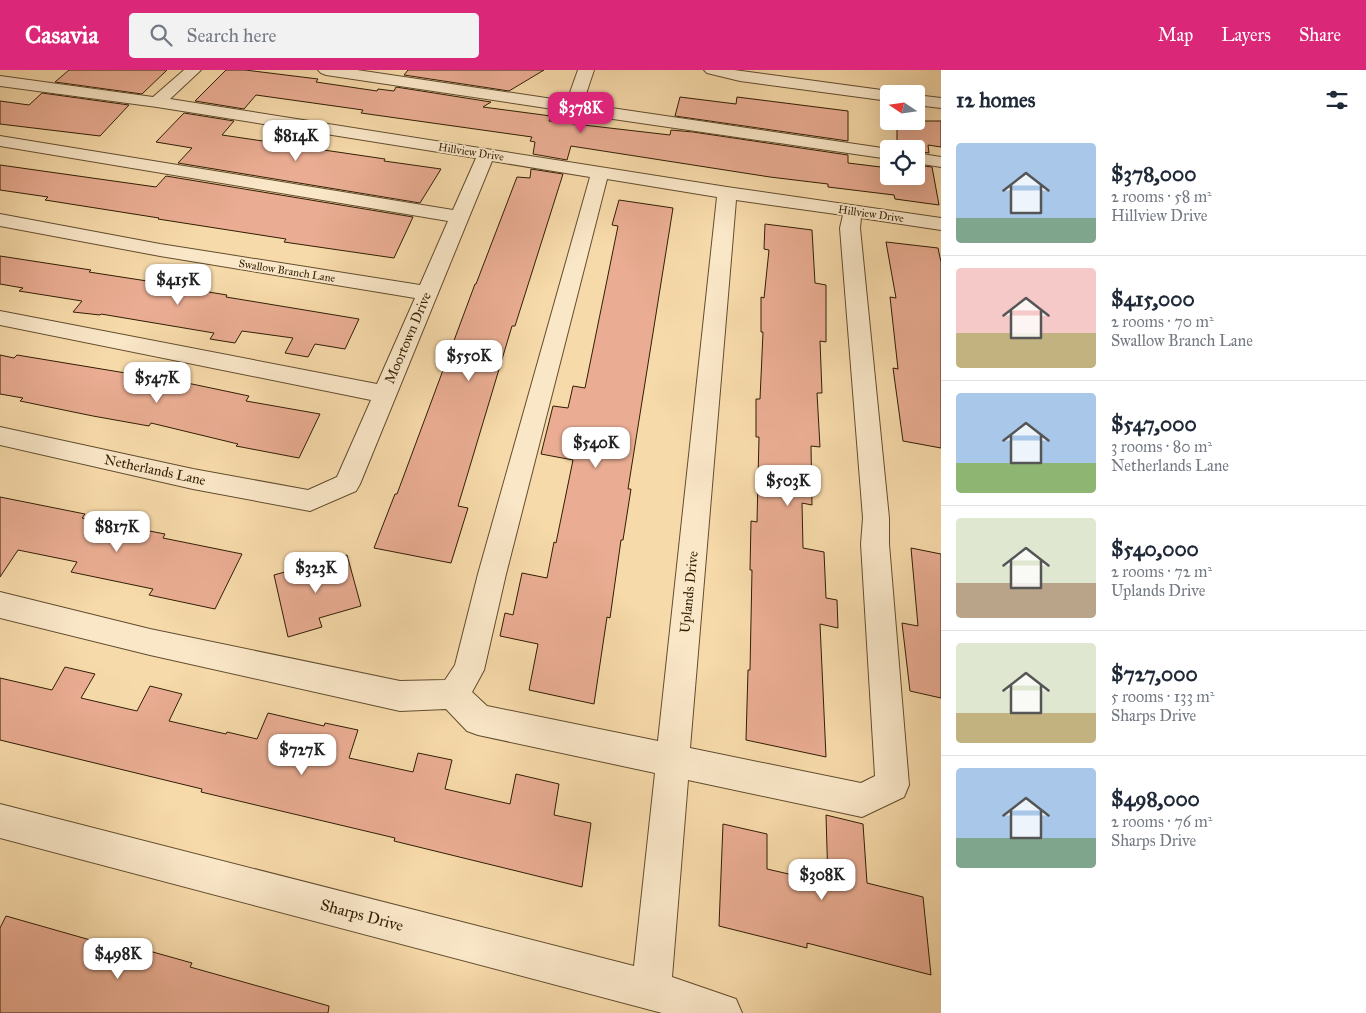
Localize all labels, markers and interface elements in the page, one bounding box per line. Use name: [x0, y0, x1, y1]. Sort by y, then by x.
search box: [129, 13, 479, 58]
text: Casavia: [25, 20, 99, 50]
icon: search: [147, 21, 175, 49]
text: Search here: [187, 24, 276, 47]
text: Map: [1158, 24, 1193, 46]
text: Layers: [1221, 24, 1271, 46]
text: Share: [1299, 24, 1341, 46]
north arrow: [880, 85, 925, 130]
map controls: [880, 85, 925, 185]
icon: filters: [1323, 86, 1351, 114]
text: 12 homes: [956, 87, 1035, 113]
pin: $378K: [546, 92, 616, 134]
text: $378K: [559, 98, 603, 117]
pin: $814K: [261, 119, 331, 162]
text: $814K: [274, 126, 318, 145]
street label: Hillview Drive: [437, 140, 505, 164]
button: locate: [880, 140, 925, 185]
text: $378,000: [1111, 161, 1196, 187]
icon: home: [996, 163, 1056, 223]
text: 2 rooms · 58 m²: [1111, 187, 1212, 206]
street label: Hillview Drive: [837, 203, 905, 225]
text: Hillview Drive: [1111, 206, 1207, 225]
street label: Swallow Branch Lane: [238, 257, 337, 285]
pin: $415K: [143, 264, 213, 306]
text: $415K: [156, 270, 200, 289]
text: $415,000: [1111, 286, 1195, 312]
icon: home: [996, 288, 1056, 348]
street label: Moortown Drive: [381, 289, 435, 386]
text: 2 rooms · 70 m²: [1111, 312, 1214, 331]
text: Swallow Branch Lane: [1111, 331, 1253, 350]
pin: $550K: [434, 340, 504, 382]
text: $550K: [446, 346, 492, 365]
pin: $547K: [122, 362, 192, 404]
text: $547K: [135, 368, 179, 387]
text: $547,000: [1111, 411, 1197, 437]
icon: home: [996, 413, 1056, 473]
pin: $540K: [561, 426, 631, 469]
text: $540K: [573, 433, 619, 452]
text: 3 rooms · 80 m²: [1111, 437, 1212, 456]
street label: Netherlands Lane: [103, 451, 207, 489]
text: Netherlands Lane: [1111, 456, 1229, 475]
pin: $503K: [753, 464, 823, 507]
text: $503K: [766, 471, 810, 490]
pin: $817K: [82, 510, 152, 553]
text: $817K: [95, 517, 139, 536]
text: $540,000: [1111, 536, 1199, 562]
icon: home: [996, 538, 1056, 598]
street label: Uplands Drive: [676, 550, 702, 634]
pin: $323K: [281, 552, 351, 594]
text: $323K: [295, 558, 337, 577]
text: 2 rooms · 72 m²: [1111, 562, 1212, 581]
text: Uplands Drive: [1111, 581, 1205, 600]
text: $727,000: [1111, 661, 1198, 687]
icon: home: [996, 663, 1056, 723]
text: 5 rooms · 133 m²: [1111, 687, 1214, 706]
text: Sharps Drive: [1111, 706, 1196, 725]
pin: $727K: [267, 734, 337, 776]
text: $727K: [279, 740, 325, 759]
text: $498,000: [1111, 786, 1200, 812]
icon: home: [996, 788, 1056, 848]
text: 2 rooms · 76 m²: [1111, 812, 1212, 831]
text: Sharps Drive: [1111, 831, 1196, 850]
pin: $308K: [787, 858, 857, 901]
text: $308K: [799, 865, 845, 884]
street label: Sharps Drive: [318, 895, 406, 935]
pin: $498K: [83, 938, 153, 980]
text: $498K: [95, 944, 141, 963]

